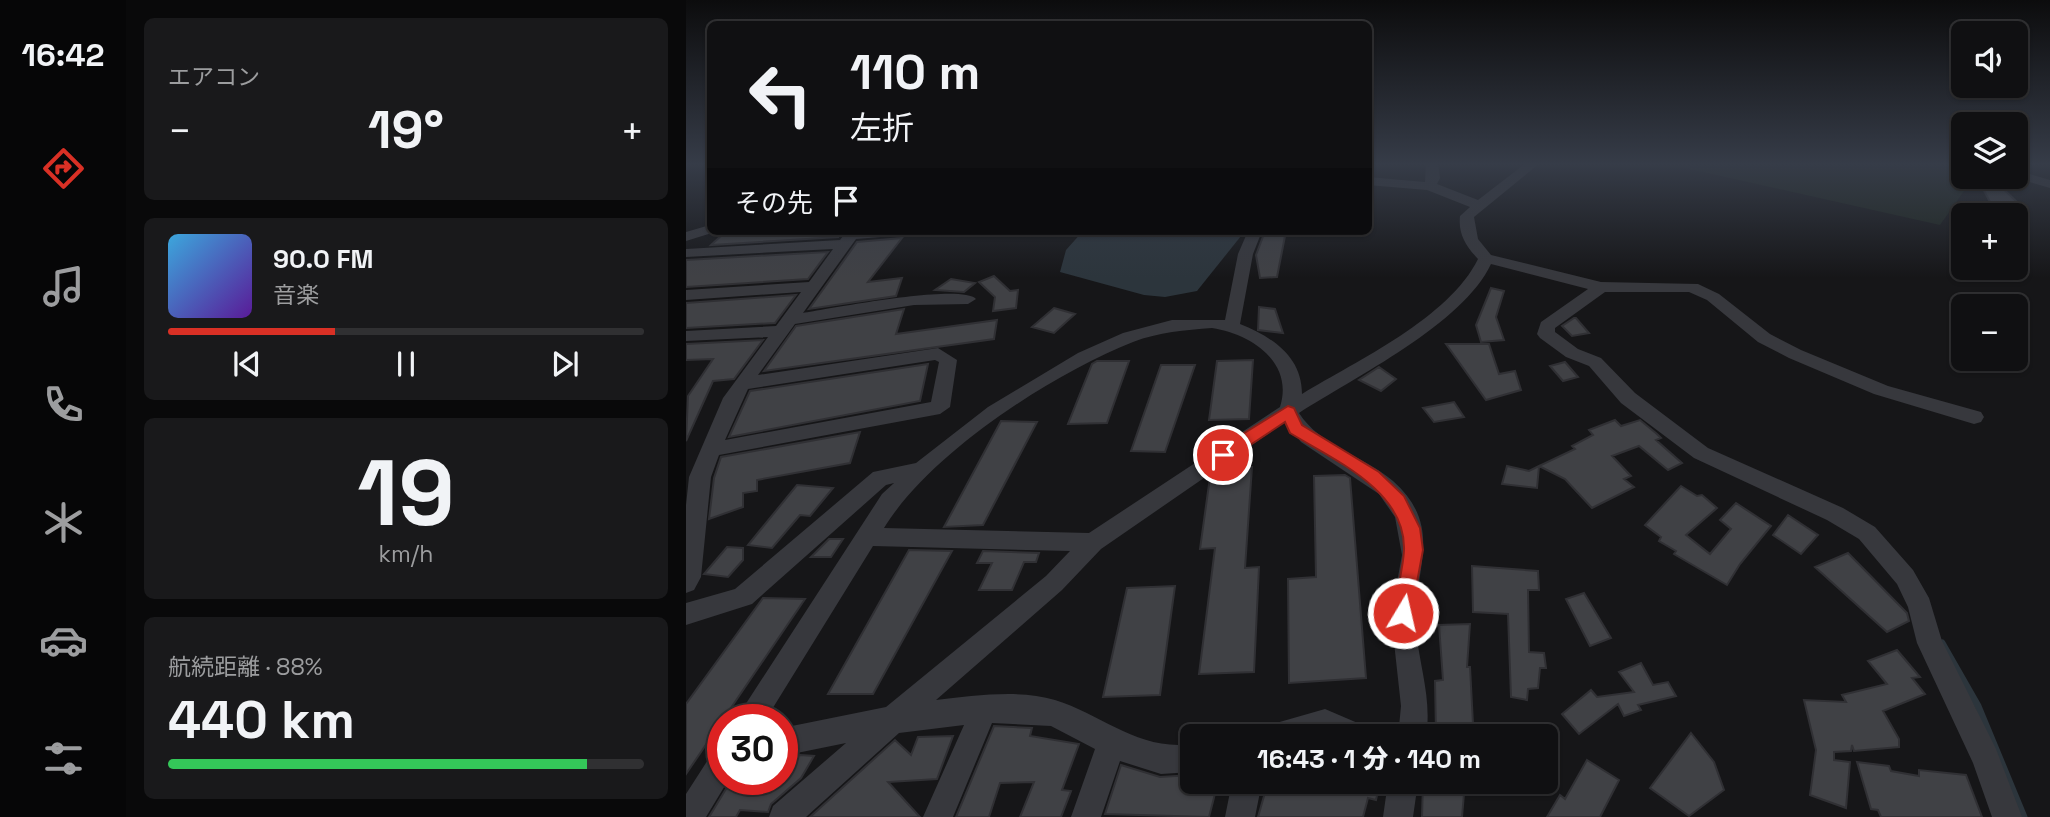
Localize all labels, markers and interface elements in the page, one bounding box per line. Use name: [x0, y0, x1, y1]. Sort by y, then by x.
map controls: [1951, 21, 2028, 371]
button: sound: [1951, 21, 2028, 98]
text: 16:42: [21, 35, 105, 75]
text: 110 m: [850, 41, 980, 103]
icon: left: [735, 49, 826, 140]
text: エアコン: [168, 62, 260, 92]
text: 19°: [368, 97, 444, 163]
text: −: [168, 107, 192, 155]
text: +: [620, 107, 644, 155]
text: 左折: [850, 108, 914, 148]
button: layers: [1951, 112, 2028, 189]
icon: directions: [39, 144, 88, 193]
icon: arrive: [827, 182, 865, 220]
text: その先: [735, 186, 813, 220]
button: +: [1951, 203, 2028, 280]
text: 90.0 FM: [273, 242, 373, 276]
icon: music: [39, 262, 88, 311]
text: 音楽: [273, 280, 319, 310]
button: −: [1951, 294, 2028, 371]
icon: previous: [228, 345, 266, 383]
icon: pause: [387, 345, 425, 383]
icon: next: [546, 345, 584, 383]
icon: phone: [39, 380, 88, 429]
pin: [1193, 425, 1253, 485]
text: 19: [357, 435, 455, 552]
icon: arrive: [1204, 436, 1242, 474]
icon: climate: [39, 498, 88, 547]
text: km/h: [379, 539, 433, 569]
position arrow: [1366, 576, 1440, 650]
icon: car: [39, 616, 88, 665]
text: 航続距離 · 88%: [168, 652, 323, 682]
text: 440 km: [168, 687, 355, 753]
speed limit sign: 30: [707, 704, 798, 795]
icon: filters: [39, 734, 88, 783]
text: 16:43 · 1 分 · 140 m: [1257, 742, 1481, 776]

